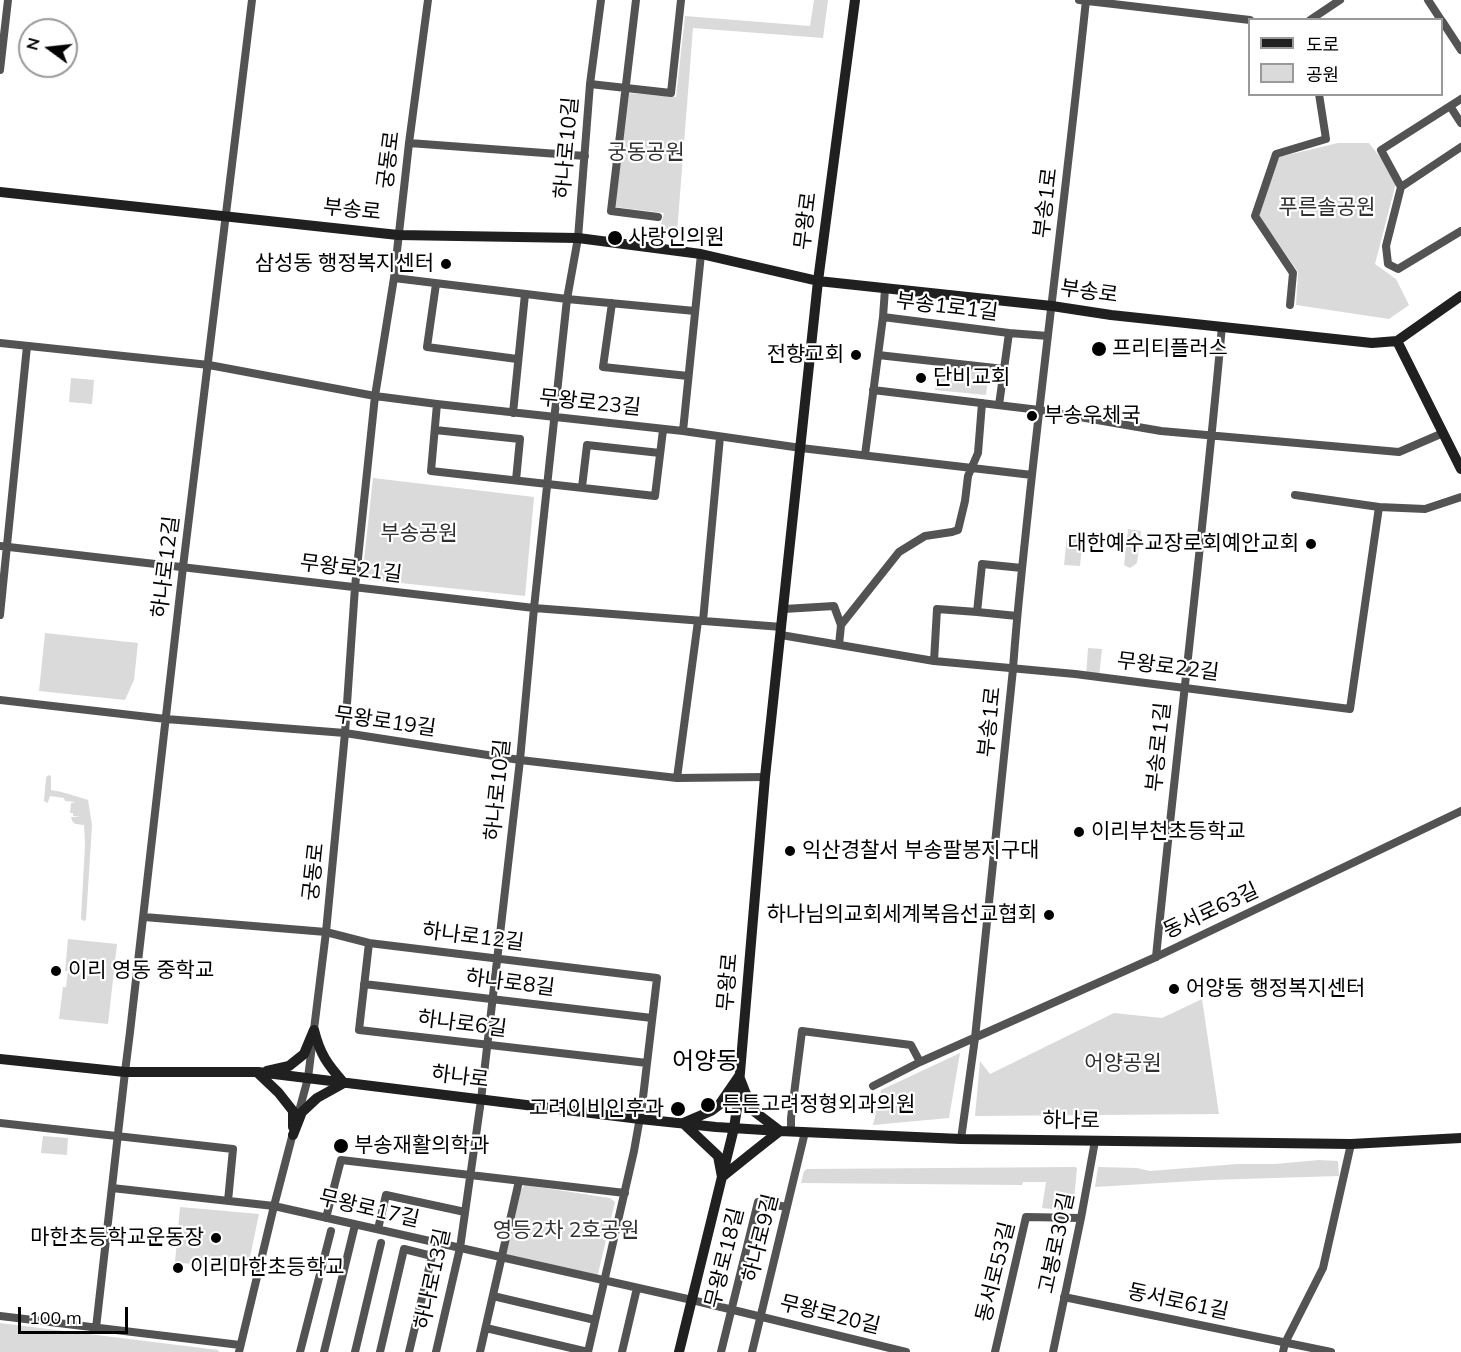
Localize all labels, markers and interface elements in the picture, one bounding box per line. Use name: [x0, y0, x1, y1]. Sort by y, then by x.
north arrow: [18, 18, 78, 78]
legend: [1248, 18, 1443, 96]
text: 도로: [1306, 33, 1339, 56]
text: N: [21, 35, 44, 52]
text: 공원: [1306, 63, 1339, 86]
street label: 하나로10길: [550, 96, 584, 200]
street label: 궁동로: [373, 130, 405, 190]
park label: 궁동공원: [607, 140, 685, 166]
street label: 부송1로: [1029, 166, 1063, 240]
street label: 무왕로: [790, 191, 822, 251]
street label: 부송로: [322, 194, 382, 226]
park label: 푸른솔공원: [1279, 195, 1375, 221]
place label: 사랑인의원: [628, 225, 725, 251]
marker: 사랑인의원: [606, 229, 624, 247]
place label: 삼성동 행정복지센터: [255, 251, 434, 277]
marker: 삼성동 행정복지센터: [439, 257, 453, 271]
street label: 부송로: [1059, 275, 1119, 309]
street label: 부송1로1길: [895, 288, 999, 326]
place label: 프리티플러스: [1112, 336, 1228, 362]
marker: 프리티플러스: [1090, 340, 1108, 358]
place label: 전향교회: [767, 342, 844, 368]
marker: 전향교회: [849, 348, 863, 362]
place label: 단비교회: [933, 365, 1010, 391]
marker: 단비교회: [914, 371, 928, 385]
street label: 무왕로23길: [538, 385, 642, 421]
place label: 부송우체국: [1044, 403, 1141, 429]
marker: 부송우체국: [1025, 409, 1039, 423]
street label: 하나로12길: [147, 515, 185, 619]
park label: 부송공원: [380, 521, 458, 547]
place label: 대한예수교장로회예안교회: [1067, 531, 1299, 557]
marker: 대한예수교장로회예안교회: [1304, 537, 1318, 551]
street label: 무왕로21길: [299, 550, 403, 588]
street label: 무왕로22길: [1116, 648, 1220, 686]
street label: 부송1로: [974, 686, 1006, 758]
street label: 부송로1길: [1142, 701, 1176, 793]
street label: 무왕로19길: [333, 702, 437, 742]
street label: 하나로10길: [480, 738, 516, 842]
place label: 이리부천초등학교: [1091, 819, 1246, 845]
marker: 이리부천초등학교: [1072, 825, 1086, 839]
place label: 익산경찰서 부송팔봉지구대: [802, 838, 1039, 864]
street label: 궁동로: [298, 842, 330, 902]
marker: 익산경찰서 부송팔봉지구대: [783, 844, 797, 858]
street label: 동서로63길: [1159, 878, 1263, 944]
place label: 하나님의교회세계복음선교협회: [767, 902, 1037, 928]
marker: 하나님의교회세계복음선교협회: [1042, 908, 1056, 922]
street label: 하나로12길: [421, 918, 525, 956]
street label: 무왕로: [713, 952, 743, 1012]
place label: 이리 영동 중학교: [68, 958, 214, 984]
marker: 이리 영동 중학교: [49, 964, 63, 978]
street label: 하나로8길: [464, 965, 556, 1001]
place label: 어양동 행정복지센터: [1186, 976, 1365, 1002]
marker: 어양동 행정복지센터: [1167, 982, 1181, 996]
street label: 하나로6길: [416, 1006, 508, 1042]
district label: 어양동: [672, 1048, 738, 1076]
park label: 어양공원: [1084, 1051, 1162, 1077]
street label: 하나로: [430, 1061, 490, 1093]
place label: 튼튼고려정형외과의원: [722, 1092, 915, 1118]
place label: 고려이비인후과: [529, 1096, 664, 1122]
marker: 튼튼고려정형외과의원: [699, 1096, 717, 1114]
marker: 고려이비인후과: [669, 1100, 687, 1118]
street label: 하나로: [1042, 1108, 1100, 1134]
place label: 부송재활의학과: [354, 1133, 489, 1159]
marker: 부송재활의학과: [332, 1137, 350, 1155]
street label: 무왕로17길: [316, 1185, 422, 1233]
street label: 고봉로30길: [1034, 1190, 1080, 1296]
street label: 하나로9길: [738, 1191, 784, 1285]
street label: 무왕로18길: [700, 1205, 750, 1311]
park label: 영등2차 2호공원: [493, 1218, 639, 1244]
street label: 동서로53길: [971, 1219, 1021, 1325]
place label: 마한초등학교운동장: [30, 1225, 204, 1251]
street label: 하나로13길: [410, 1226, 456, 1332]
marker: 마한초등학교운동장: [209, 1231, 223, 1245]
place label: 이리마한초등학교: [190, 1255, 345, 1281]
marker: 이리마한초등학교: [171, 1261, 185, 1275]
street label: 동서로61길: [1125, 1279, 1231, 1325]
street label: 무왕로20길: [777, 1290, 883, 1340]
scale bar: [21, 1295, 130, 1333]
text: 100 m: [29, 1306, 82, 1329]

